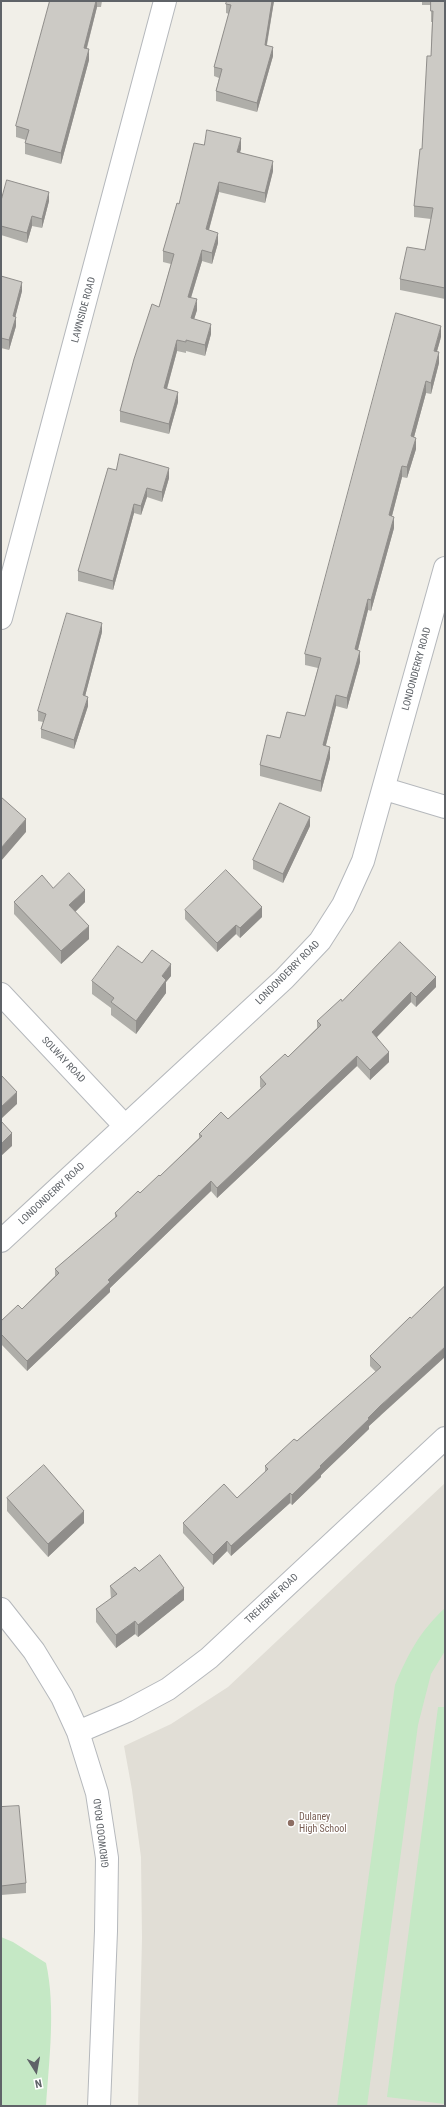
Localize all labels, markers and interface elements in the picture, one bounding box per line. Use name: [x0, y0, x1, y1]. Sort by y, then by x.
street label: LAWNSIDE ROAD: [69, 276, 99, 344]
street label: LONDONDERRY ROAD: [400, 626, 434, 712]
street label: LONDONDERRY ROAD: [253, 938, 323, 1008]
street label: SOLWAY ROAD: [39, 1035, 87, 1085]
street label: LONDONDERRY ROAD: [17, 1160, 87, 1228]
street label: TREHERNE ROAD: [243, 1571, 301, 1627]
street label: GIRDWOOD ROAD: [92, 1798, 112, 1868]
place label: Dulaney High School: [299, 1811, 347, 1834]
marker: Dulaney High School: [286, 1818, 296, 1828]
north arrow: [16, 2051, 56, 2091]
text: N: [34, 2076, 43, 2090]

